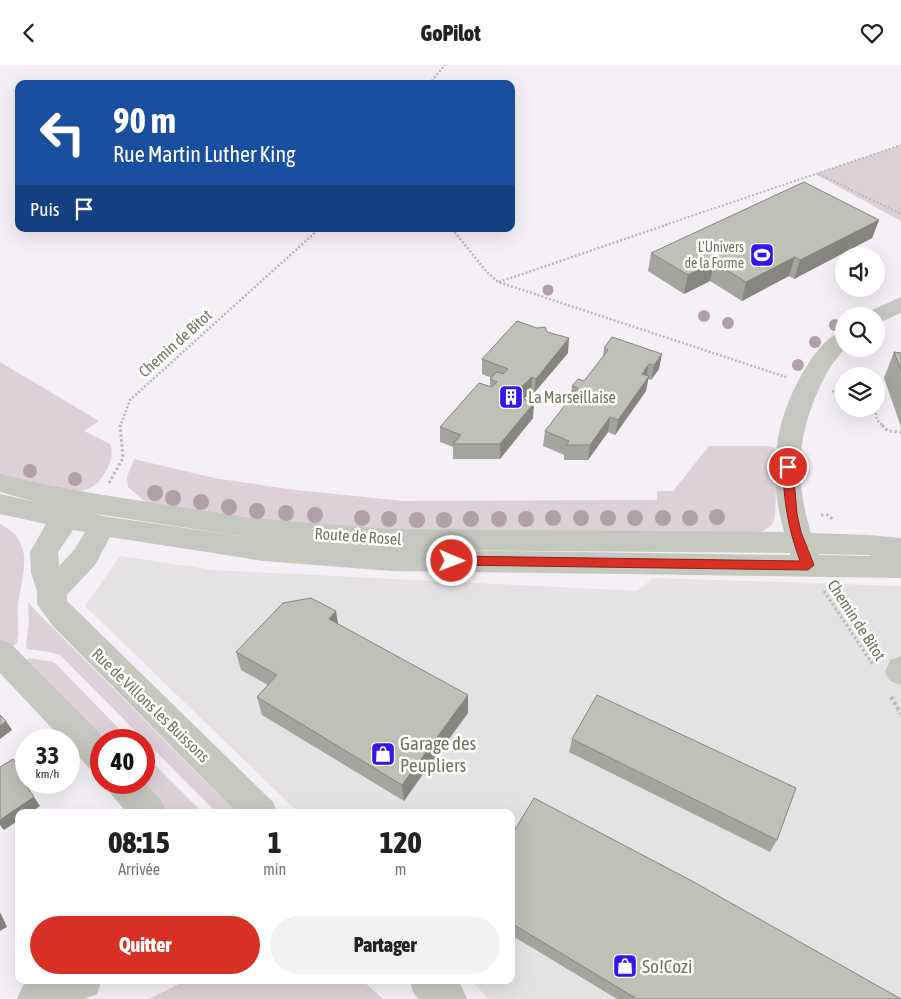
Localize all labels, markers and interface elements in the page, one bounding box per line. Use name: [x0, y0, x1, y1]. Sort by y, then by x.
icon: back: [15, 19, 43, 47]
icon: heart: [858, 19, 886, 47]
text: GoPilot: [420, 20, 481, 46]
icon: left: [30, 100, 95, 165]
text: 90 m: [113, 100, 176, 140]
text: Rue Martin Luther King: [113, 141, 296, 167]
icon: arrive: [70, 195, 98, 223]
text: Puis: [30, 198, 60, 220]
place label: L'Univers de la Forme: [684, 239, 744, 271]
sports icon: L'Univers de la Forme: [749, 242, 775, 268]
map controls: [835, 247, 885, 417]
button: sound: [835, 247, 885, 297]
street label: Chemin de Bitot: [135, 305, 216, 381]
button: search: [835, 307, 885, 357]
button: layers: [835, 367, 885, 417]
building icon: La Marseillaise: [498, 384, 524, 410]
place label: La Marseillaise: [528, 388, 616, 406]
pin: [767, 446, 809, 488]
icon: arrive: [774, 453, 802, 481]
street label: Route de Rosel: [314, 524, 403, 548]
position arrow: [425, 534, 477, 586]
street label: Chemin de Bitot: [824, 576, 890, 664]
street label: Rue de Villons les Buissons: [89, 644, 213, 766]
speed limit sign: 40: [90, 729, 155, 794]
place label: Garage des Peupliers: [400, 732, 477, 776]
text: 33: [36, 741, 59, 769]
shop icon: Garage des Peupliers: [370, 741, 396, 767]
text: km/h: [36, 767, 59, 781]
text: 08:15: [108, 825, 170, 859]
text: 1: [268, 825, 282, 859]
text: 120: [379, 825, 422, 859]
text: Arrivée: [118, 860, 160, 878]
text: min: [263, 860, 286, 878]
text: m: [395, 860, 406, 878]
button: Quitter: [30, 916, 260, 974]
button: Partager: [270, 916, 500, 974]
shop icon: So!Cozi: [612, 953, 638, 979]
place label: So!Cozi: [642, 955, 692, 977]

